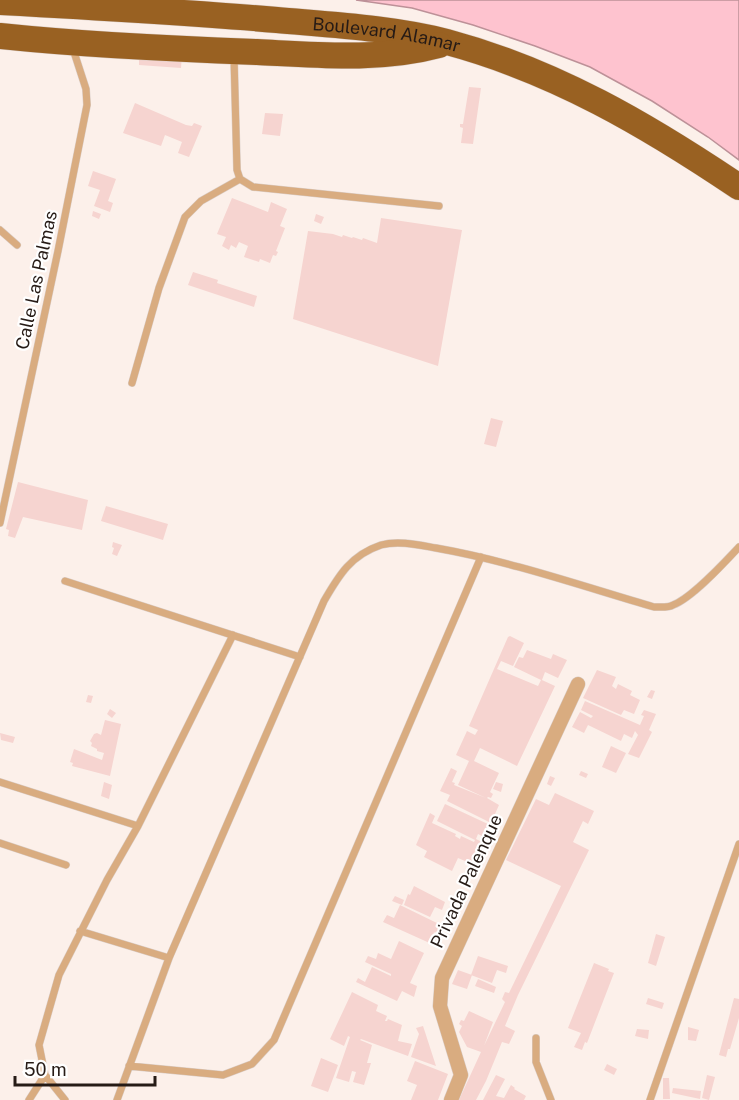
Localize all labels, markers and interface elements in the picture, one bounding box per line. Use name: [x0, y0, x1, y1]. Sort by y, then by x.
street label: Boulevard Alamar: [312, 13, 463, 56]
street label: Calle Las Palmas: [11, 209, 61, 351]
street label: Privada Palenque: [426, 811, 506, 951]
scale bar: [15, 1049, 154, 1087]
text: 50 m: [24, 1059, 67, 1080]

